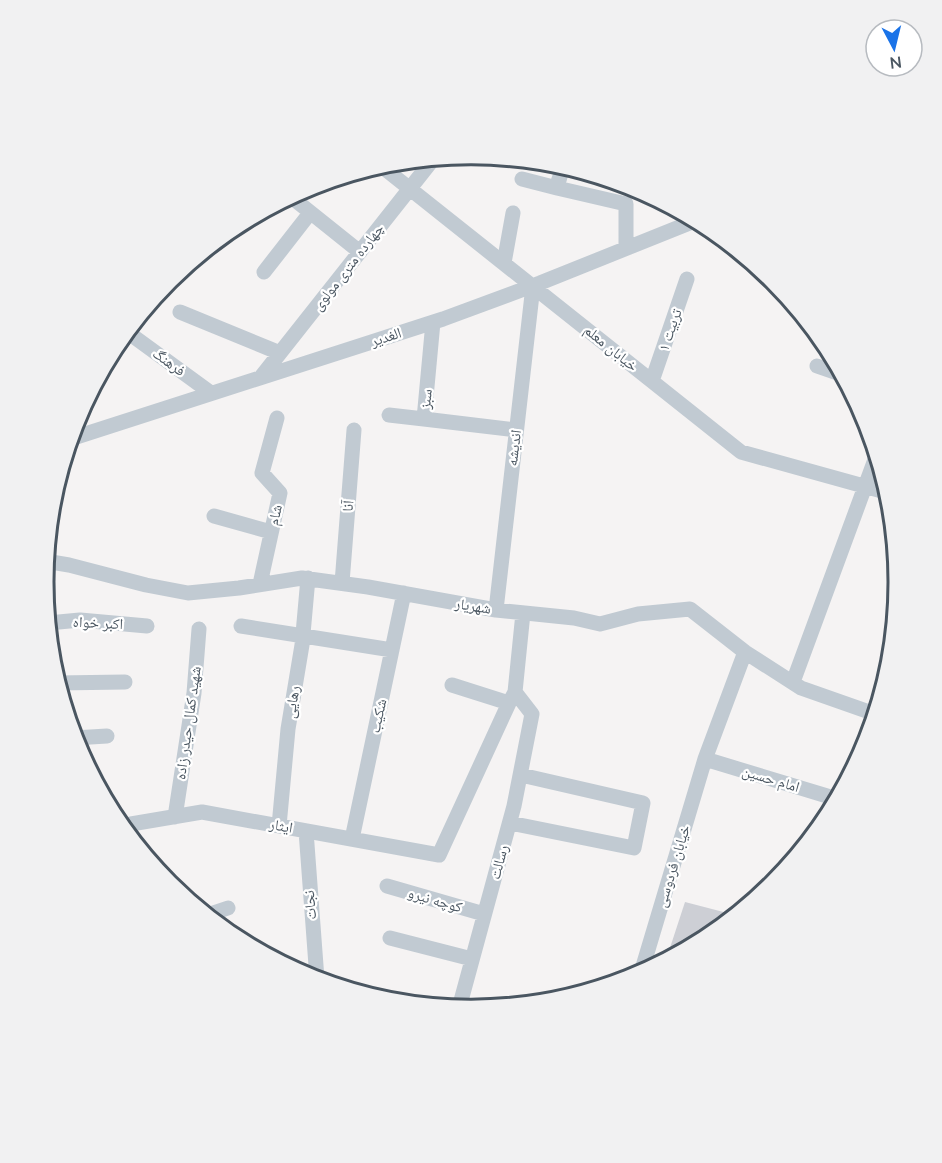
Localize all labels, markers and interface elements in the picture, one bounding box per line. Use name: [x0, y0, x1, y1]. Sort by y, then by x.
north arrow: [864, 18, 924, 78]
text: N: [888, 50, 903, 74]
street label: چهارده متری مولوی: [308, 219, 389, 315]
street label: تربیت ۱: [653, 306, 687, 354]
street label: خیابان معلم: [580, 320, 642, 376]
street label: الغدیر: [367, 323, 404, 352]
street label: فرهنگ: [149, 343, 189, 381]
street label: سبز: [415, 388, 437, 411]
street label: اندیشه: [502, 429, 526, 467]
street label: آنا: [338, 498, 358, 512]
street label: شام: [263, 503, 287, 527]
street label: شهریار: [452, 593, 493, 619]
street label: اکبر خواه: [72, 612, 124, 634]
street label: شهید کمال حیدر زاده: [170, 665, 206, 781]
street label: رهایی: [280, 684, 304, 720]
street label: شکیب: [365, 697, 391, 735]
street label: امام حسین: [740, 761, 802, 797]
street label: ایثار: [267, 814, 294, 838]
street label: خیابان فردوسی: [651, 822, 695, 910]
street label: رسالت: [485, 842, 513, 881]
street label: کوچه نیرو: [405, 883, 465, 917]
street label: نجات: [299, 889, 321, 921]

